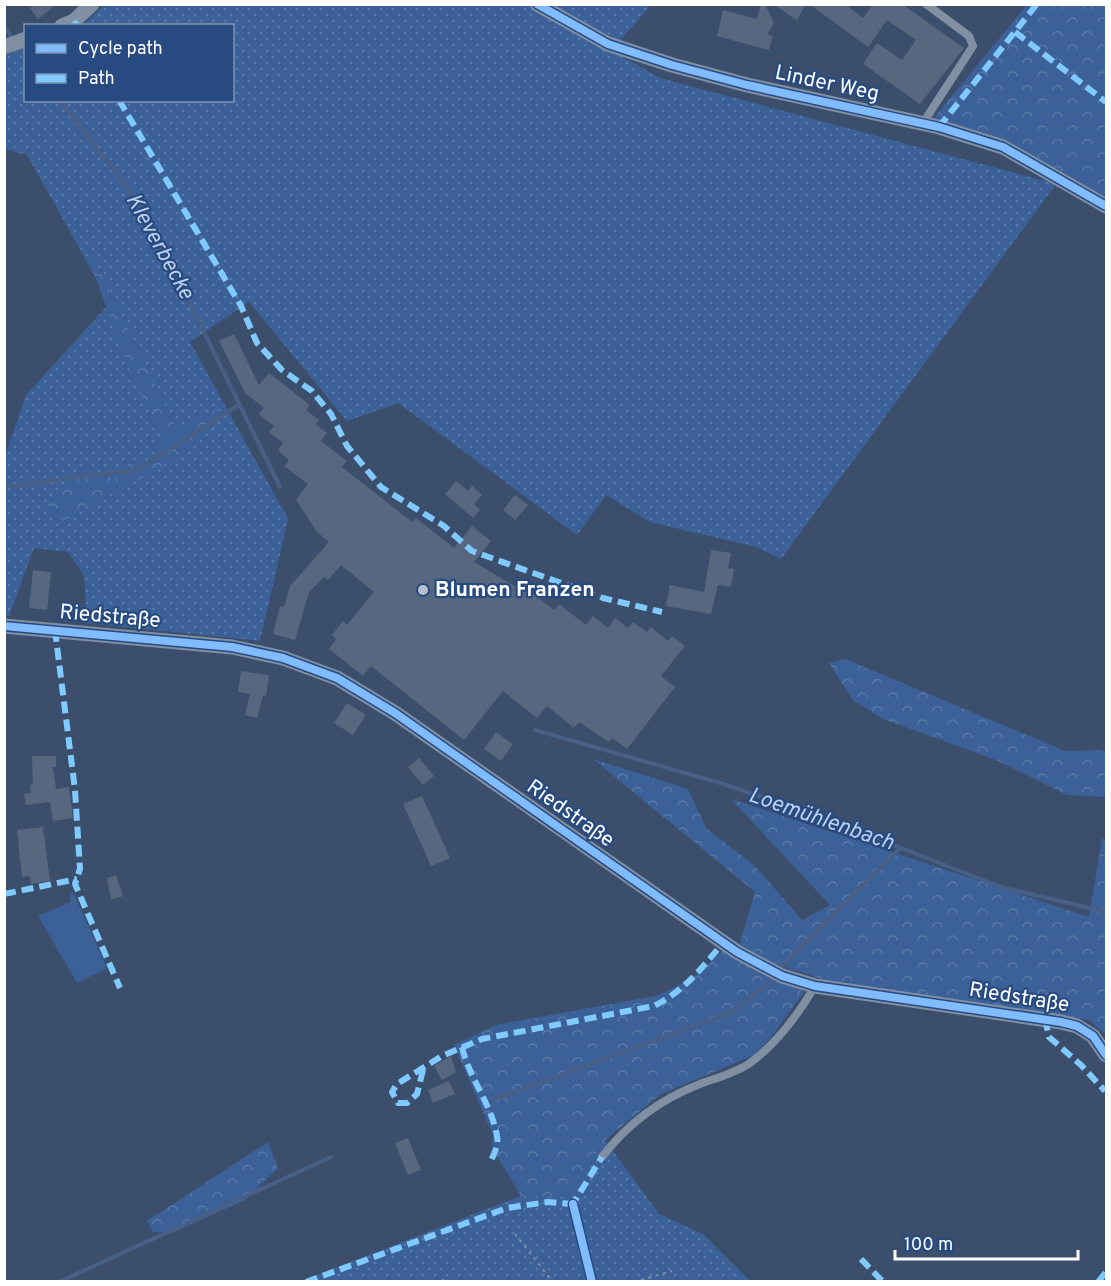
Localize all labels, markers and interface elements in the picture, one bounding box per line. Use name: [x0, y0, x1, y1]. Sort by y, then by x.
legend: [24, 24, 234, 102]
text: Cycle path: [78, 38, 163, 61]
street label: Linder Weg: [772, 60, 882, 108]
text: Path: [78, 68, 115, 91]
water label: Kleverbecke: [119, 189, 199, 305]
place label: Blumen Franzen: [435, 577, 595, 604]
marker: Blumen Franzen: [416, 583, 430, 597]
street label: Riedstraße: [58, 599, 162, 635]
street label: Riedstraße: [521, 774, 619, 854]
water label: Loemühlenbach: [745, 782, 897, 858]
street label: Riedstraße: [967, 977, 1071, 1019]
scale bar: [895, 1223, 1078, 1261]
text: 100 m: [904, 1234, 953, 1257]

